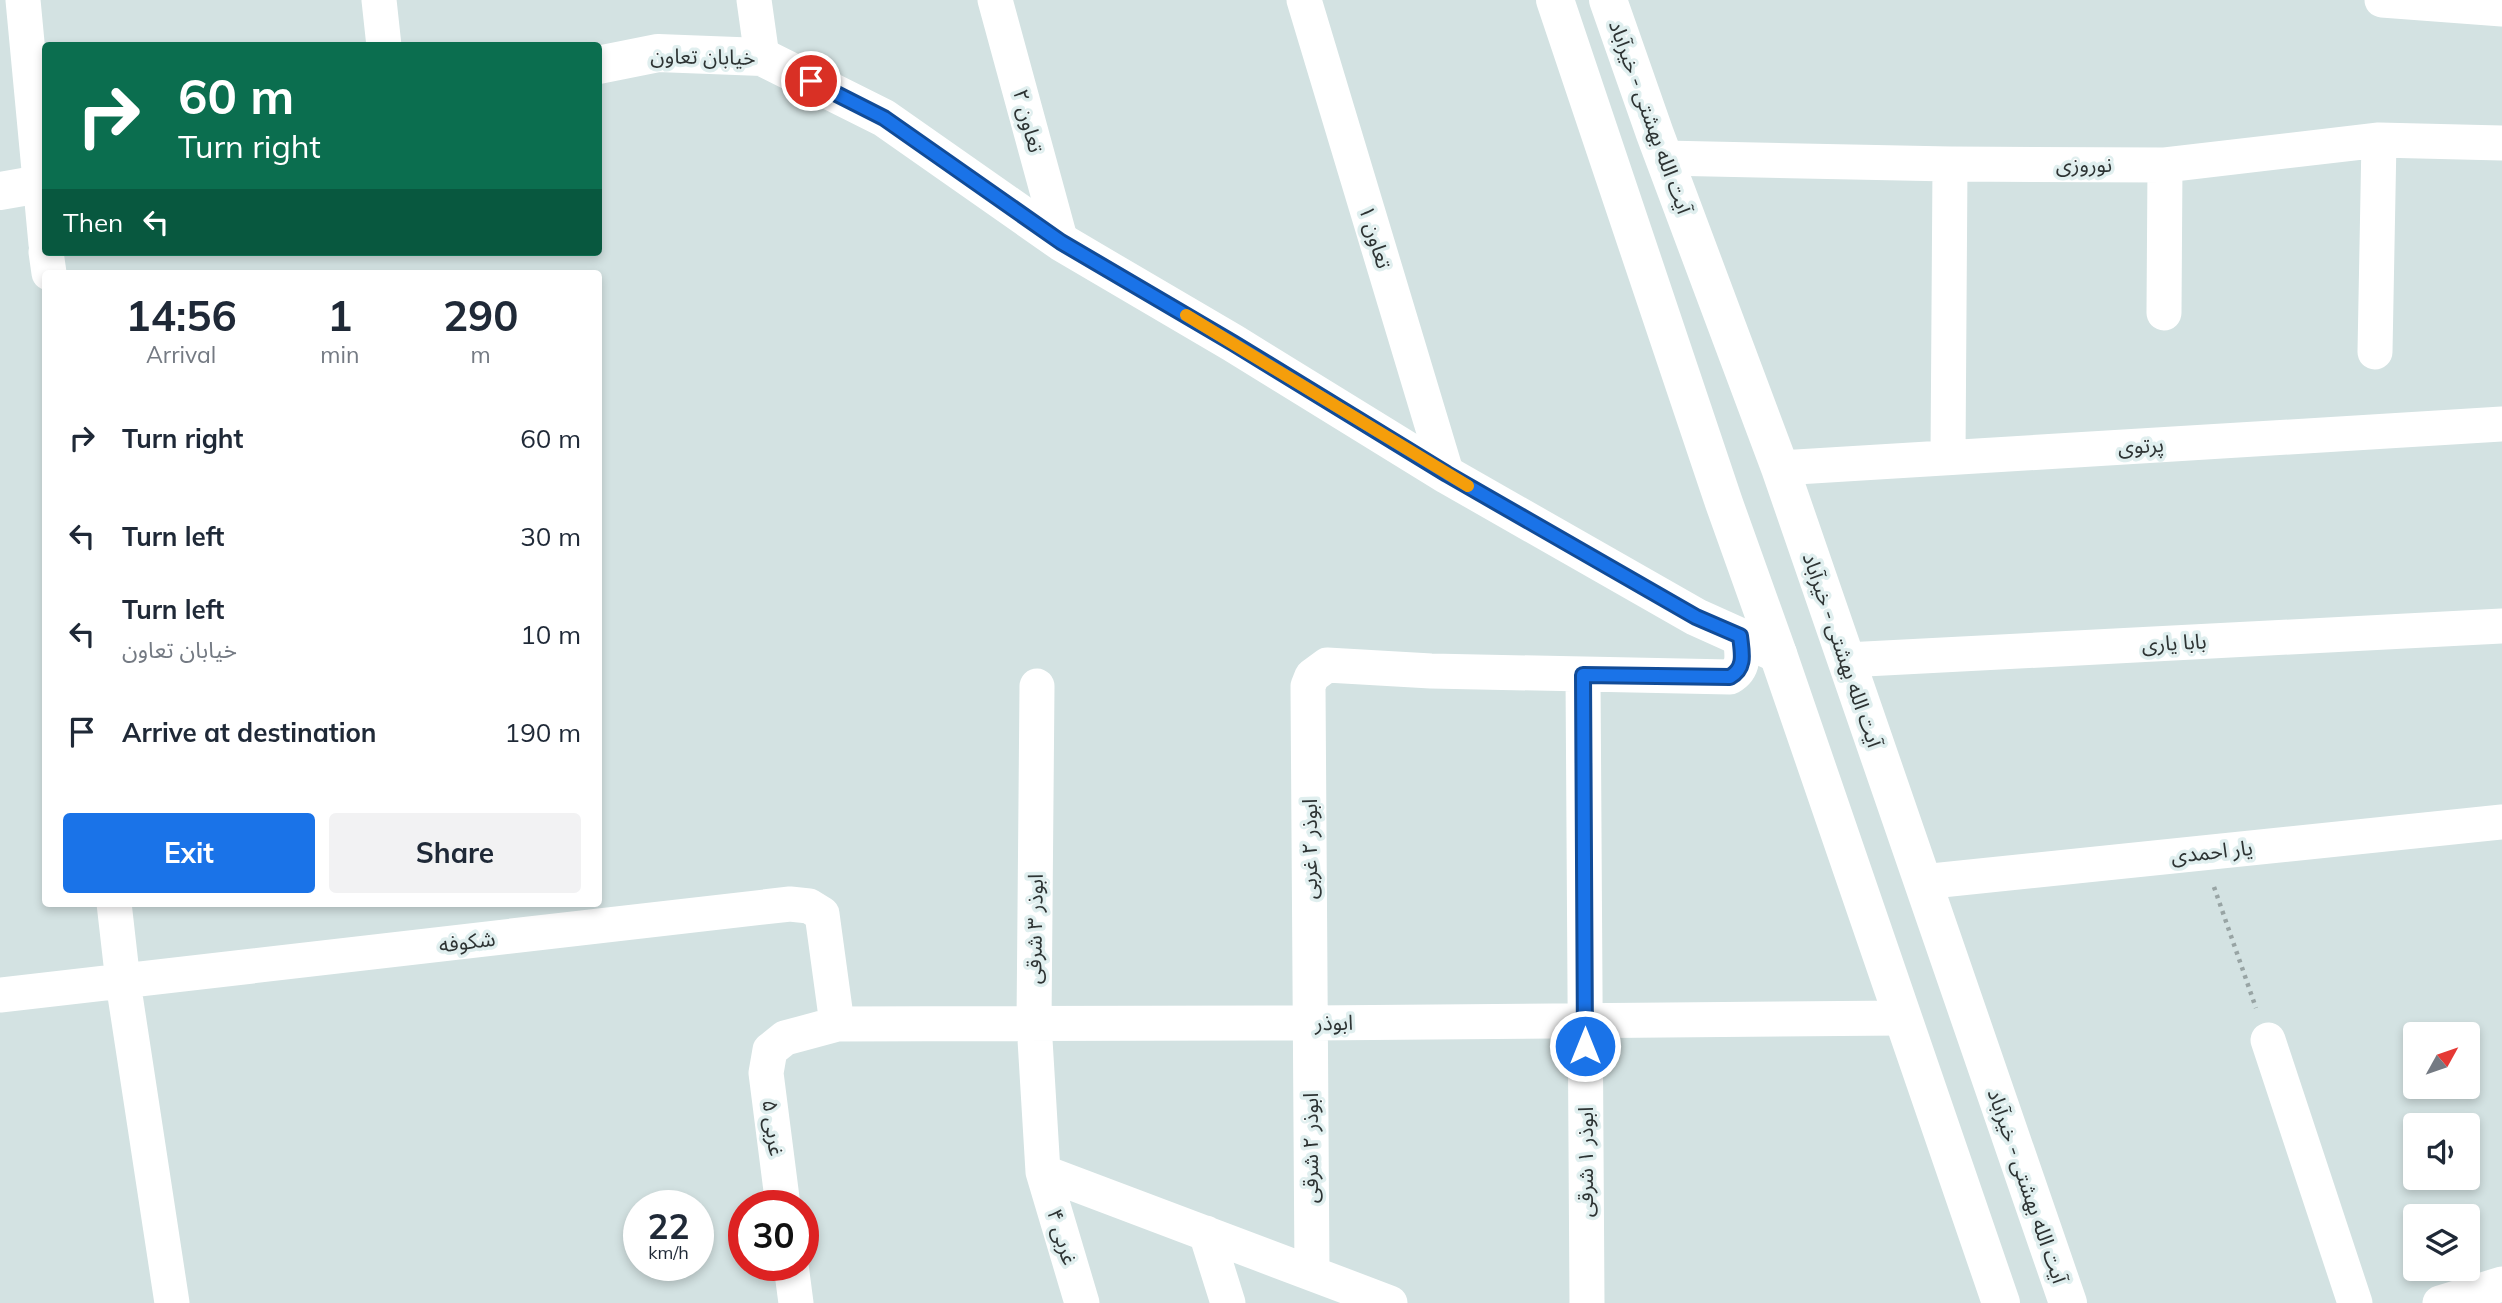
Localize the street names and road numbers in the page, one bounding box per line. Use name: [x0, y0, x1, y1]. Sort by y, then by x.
street label: آیت الله بهشتی - خیرآباد: [1604, 16, 1698, 218]
street label: خیابان تعاون: [650, 42, 756, 70]
street label: تعاون ۲: [1008, 86, 1050, 155]
street label: نوروزی: [2056, 151, 2112, 177]
street label: تعاون ۱: [1354, 202, 1398, 271]
street label: پرتوی: [2117, 431, 2165, 460]
street label: آیت الله بهشتی - خیرآباد: [1797, 549, 1889, 751]
street label: بابا یاری: [2141, 627, 2207, 657]
street label: ابوذر ۲ غربی: [1296, 799, 1322, 899]
street label: یار احمدی: [2170, 834, 2254, 868]
street label: ابوذر ۳ شرقی: [1020, 874, 1048, 984]
street label: شکوفه: [437, 925, 497, 957]
street label: ابوذر: [1314, 1009, 1353, 1035]
street label: آیت الله بهشتی - خیرآباد: [1982, 1085, 2074, 1287]
street label: ابوذر ۲ شرقی: [1297, 1093, 1323, 1203]
street label: غربی ۵: [758, 1098, 790, 1158]
street label: ابوذر ۱ شرقی: [1572, 1107, 1598, 1217]
street label: غربی ۴: [1042, 1206, 1084, 1268]

